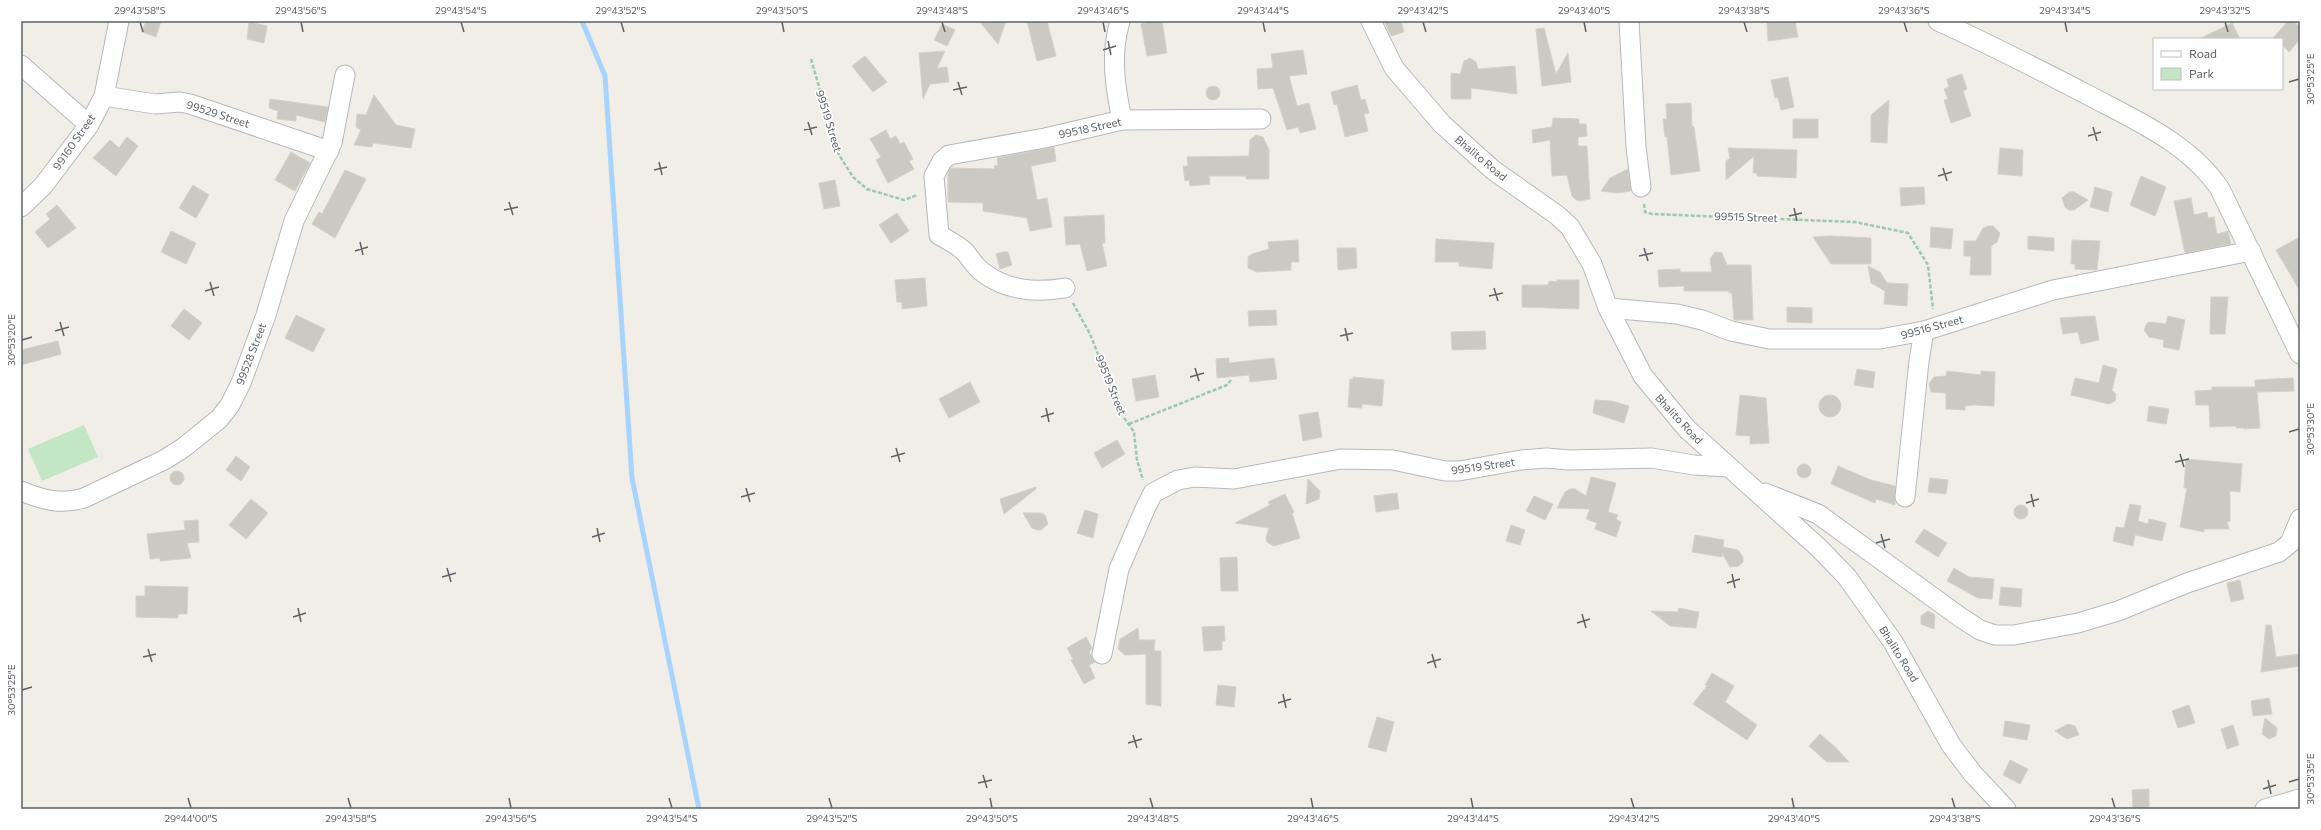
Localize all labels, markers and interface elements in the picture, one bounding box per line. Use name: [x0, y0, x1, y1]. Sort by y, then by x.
text: 29°43'58"S: [114, 4, 166, 16]
text: 29°43'56"S: [275, 4, 327, 16]
text: 29°43'54"S: [435, 4, 487, 16]
text: 29°43'52"S: [596, 4, 647, 16]
text: 29°43'50"S: [756, 4, 808, 16]
text: 29°43'48"S: [916, 4, 968, 16]
text: 29°43'46"S: [1077, 4, 1129, 16]
text: 29°43'44"S: [1237, 4, 1289, 16]
text: 29°43'42"S: [1398, 4, 1449, 16]
text: 29°43'40"S: [1558, 4, 1610, 16]
text: 29°43'38"S: [1718, 4, 1770, 16]
text: 29°43'36"S: [1878, 4, 1930, 16]
text: 29°43'34"S: [2039, 4, 2091, 16]
text: 29°43'32"S: [2200, 4, 2251, 16]
legend: [2153, 38, 2283, 90]
text: Road: [2189, 46, 2217, 60]
text: 30°53'25"E: [2304, 53, 2316, 105]
text: Park: [2189, 66, 2215, 80]
street label: 99519 Street: [814, 88, 845, 154]
street label: 99529 Street: [185, 97, 252, 130]
street label: 99160 Street: [50, 111, 98, 172]
street label: 99518 Street: [1057, 114, 1123, 141]
street label: Bhalito Road: [1453, 132, 1510, 183]
street label: 99515 Street: [1714, 209, 1779, 224]
street label: 99516 Street: [1899, 312, 1965, 341]
text: 30°53'20"E: [5, 314, 17, 366]
street label: 99528 Street: [233, 320, 269, 387]
street label: 99519 Street: [1093, 353, 1130, 417]
street label: Bhalito Road: [1653, 391, 1706, 446]
text: 30°53'30"E: [2304, 403, 2316, 455]
street label: 99519 Street: [1450, 455, 1516, 476]
street label: Bhalito Road: [1877, 623, 1922, 684]
text: 30°53'25"E: [5, 664, 17, 716]
text: 30°53'35"E: [2304, 753, 2316, 805]
text: 29°44'00"S: [165, 812, 218, 824]
text: 29°43'58"S: [325, 812, 377, 824]
text: 29°43'56"S: [485, 812, 537, 824]
text: 29°43'54"S: [646, 812, 698, 824]
text: 29°43'52"S: [807, 812, 858, 824]
text: 29°43'50"S: [966, 812, 1018, 824]
text: 29°43'48"S: [1127, 812, 1179, 824]
text: 29°43'46"S: [1287, 812, 1339, 824]
text: 29°43'44"S: [1447, 812, 1499, 824]
text: 29°43'42"S: [1609, 812, 1660, 824]
text: 29°43'40"S: [1768, 812, 1820, 824]
text: 29°43'38"S: [1929, 812, 1981, 824]
text: 29°43'36"S: [2089, 812, 2141, 824]

